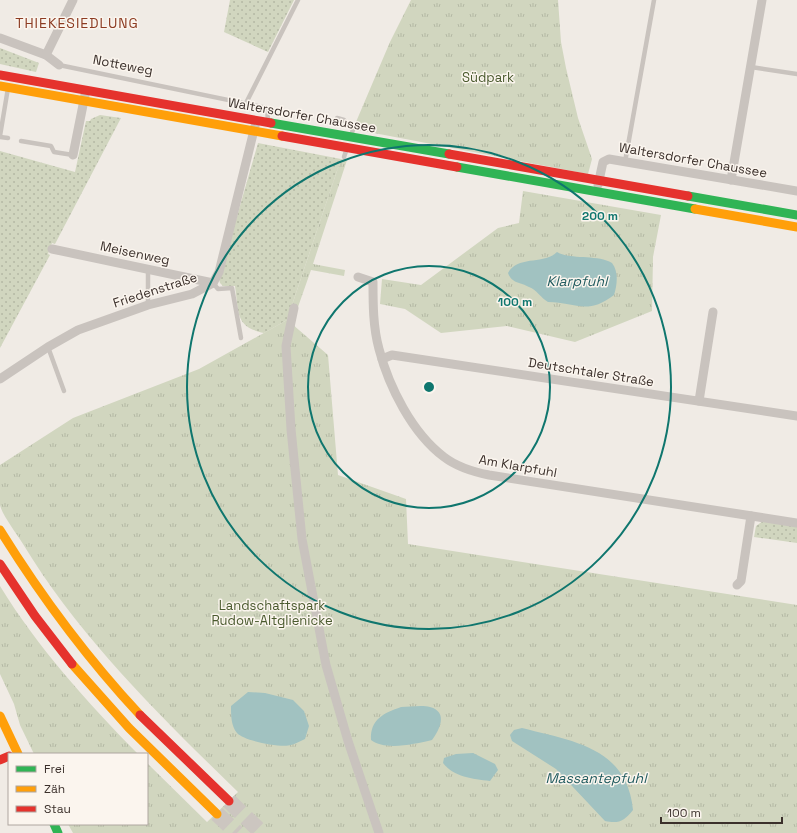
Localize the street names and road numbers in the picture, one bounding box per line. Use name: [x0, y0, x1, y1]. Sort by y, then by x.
street label: Notteweg: [92, 51, 154, 79]
street label: Waltersdorfer Chaussee: [227, 94, 377, 136]
street label: Waltersdorfer Chaussee: [618, 139, 768, 181]
street label: Meisenweg: [99, 237, 171, 269]
street label: Friedenstraße: [111, 268, 199, 312]
street label: Deutschtaler Straße: [527, 354, 655, 390]
street label: Am Klarpfuhl: [478, 451, 558, 481]

